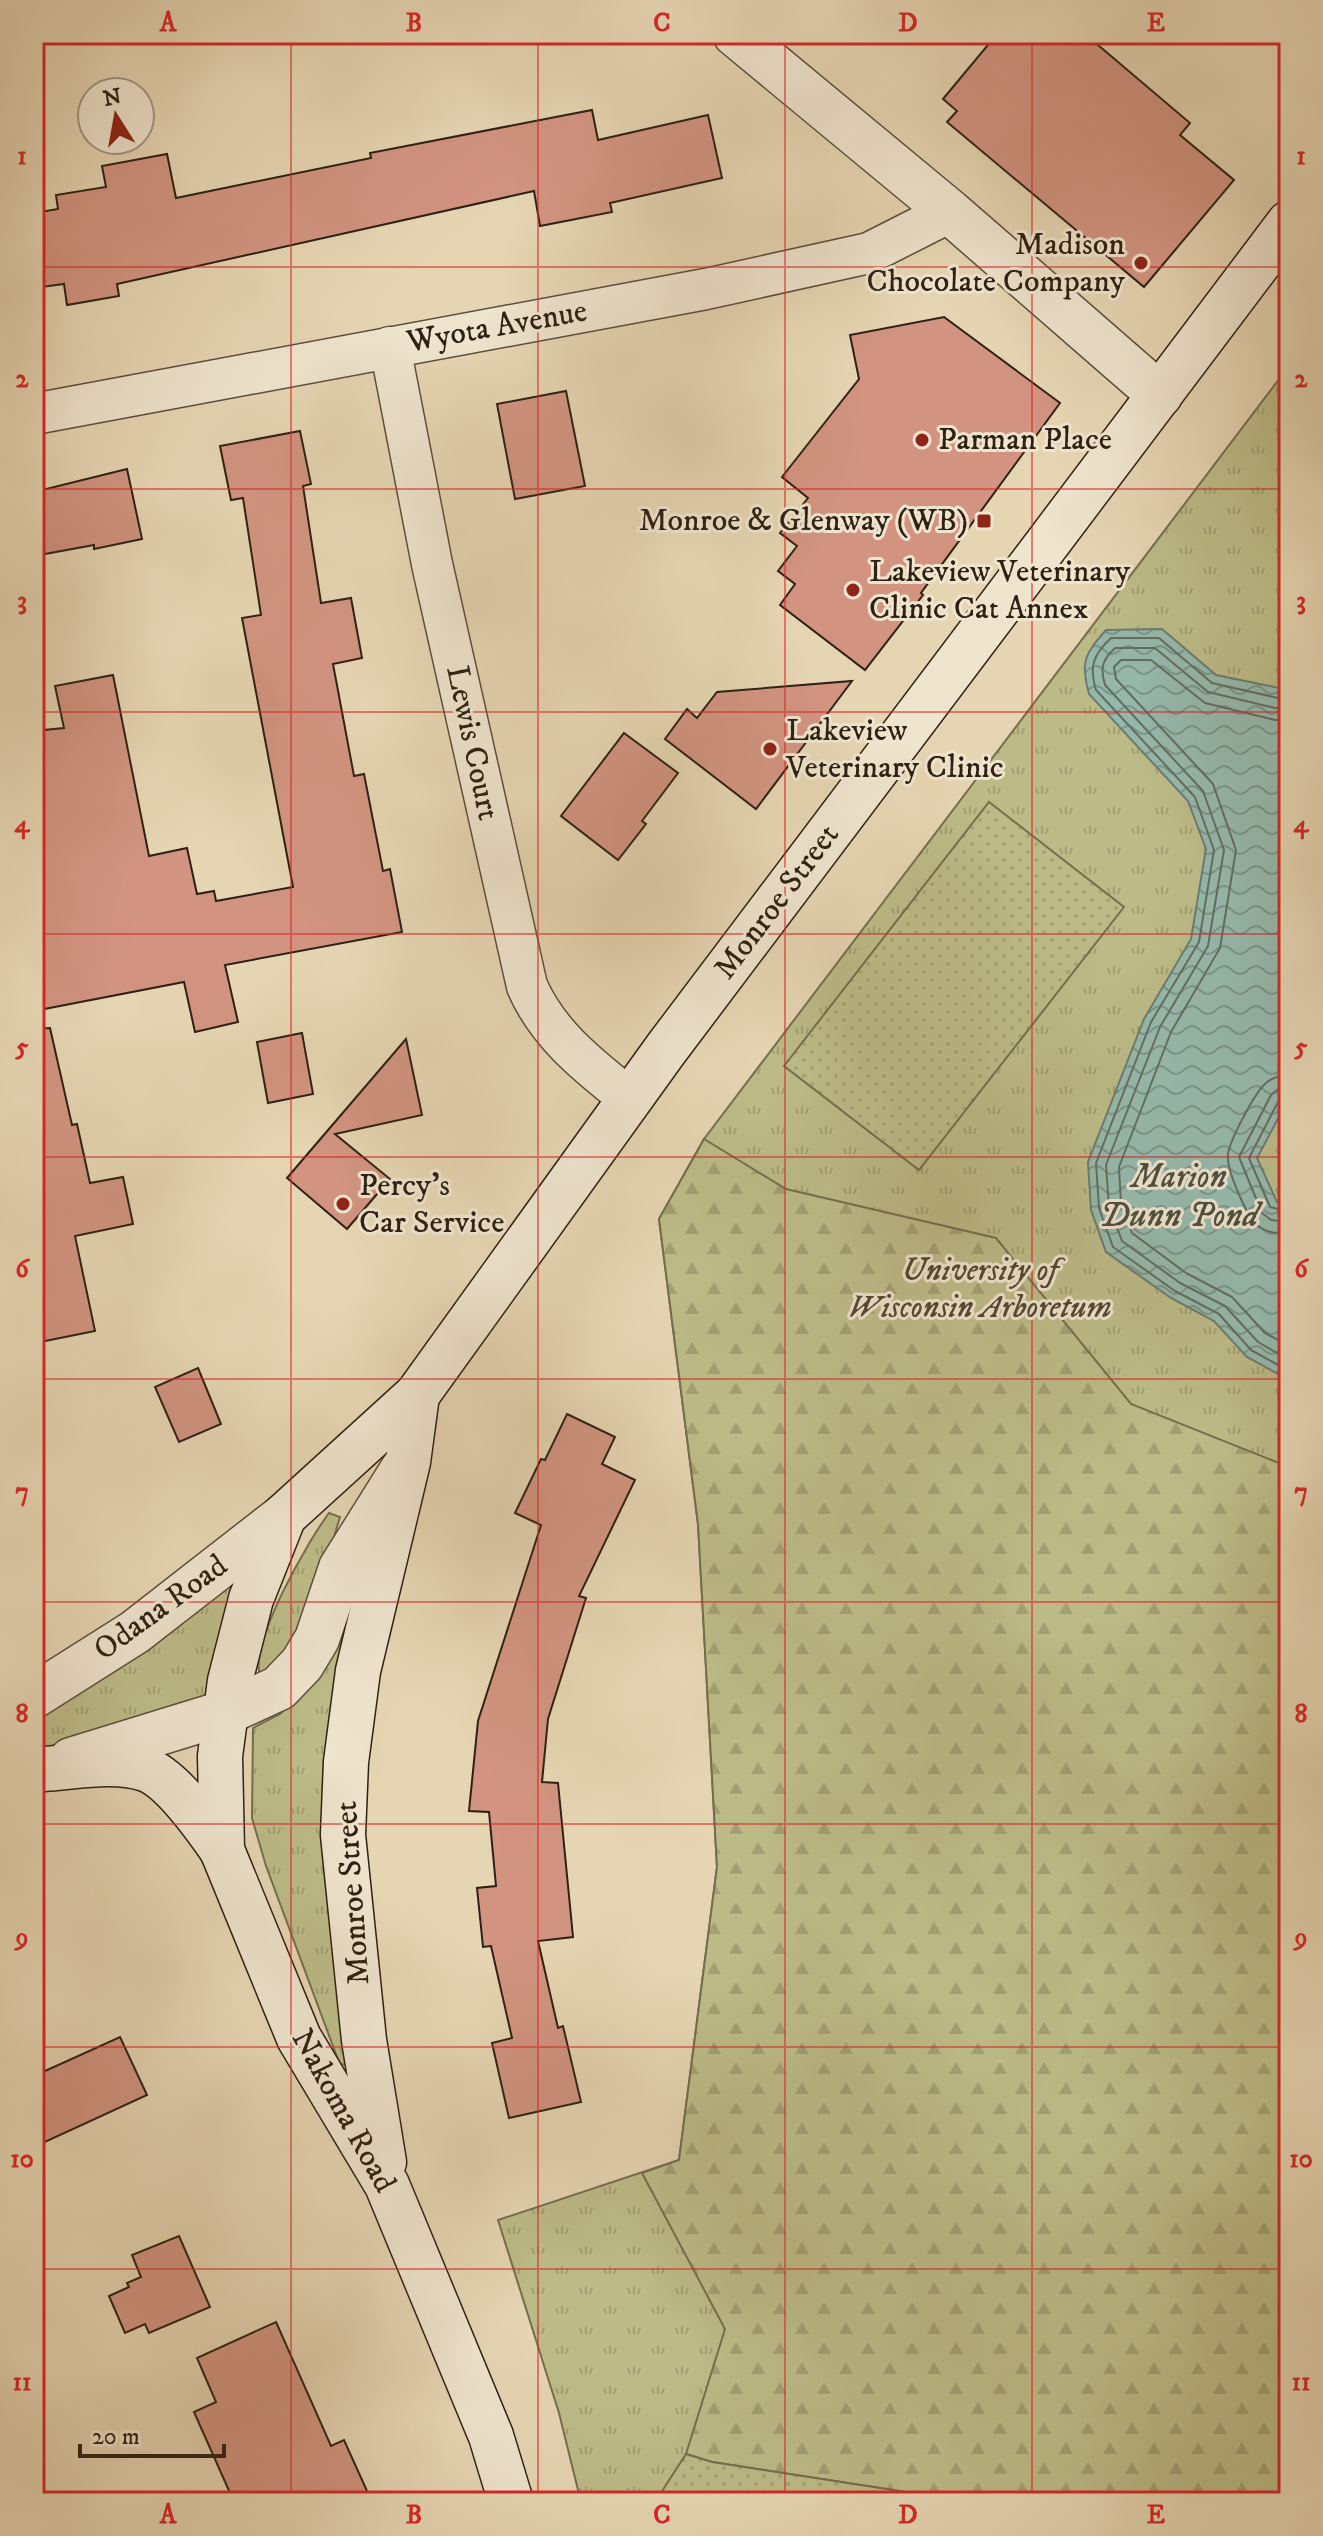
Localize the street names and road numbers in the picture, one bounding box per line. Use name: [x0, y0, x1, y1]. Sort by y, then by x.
street label: Wyota Avenue: [403, 291, 590, 363]
street label: Lewis Court: [436, 662, 508, 824]
street label: Monroe Street: [706, 816, 848, 988]
street label: Odana Road: [86, 1546, 236, 1670]
street label: Monroe Street: [327, 1800, 379, 1986]
street label: Nakoma Road: [282, 2022, 404, 2200]

